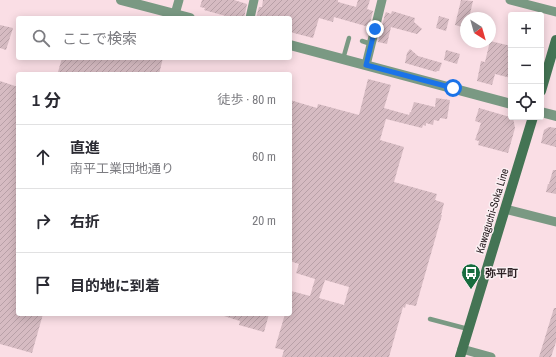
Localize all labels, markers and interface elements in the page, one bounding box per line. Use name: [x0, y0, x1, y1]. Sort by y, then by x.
north arrow: [460, 12, 496, 48]
map controls: [508, 12, 544, 120]
button: +: [508, 12, 544, 48]
search box: [16, 16, 292, 60]
route end: [366, 20, 384, 38]
icon: search: [30, 27, 52, 49]
text: ここで検索: [62, 28, 137, 49]
button: −: [508, 48, 544, 84]
route start: [444, 79, 462, 97]
button: locate: [508, 84, 544, 120]
text: 1 分: [32, 88, 61, 111]
text: 徒歩 · 80 m: [217, 91, 276, 108]
text: 直進: [70, 137, 100, 158]
icon: ahead: [32, 146, 54, 168]
text: 60 m: [252, 148, 276, 165]
text: 南平工業団地通り: [70, 160, 174, 177]
street label: Kawaguchi-Soka Line: [472, 167, 512, 255]
icon: right: [32, 210, 54, 232]
text: 右折: [70, 211, 100, 232]
text: 20 m: [252, 212, 276, 229]
bus stop icon: 弥平町: [460, 262, 482, 290]
place label: 弥平町: [485, 266, 518, 280]
icon: arrive: [32, 274, 54, 296]
text: 目的地に到着: [70, 275, 160, 296]

